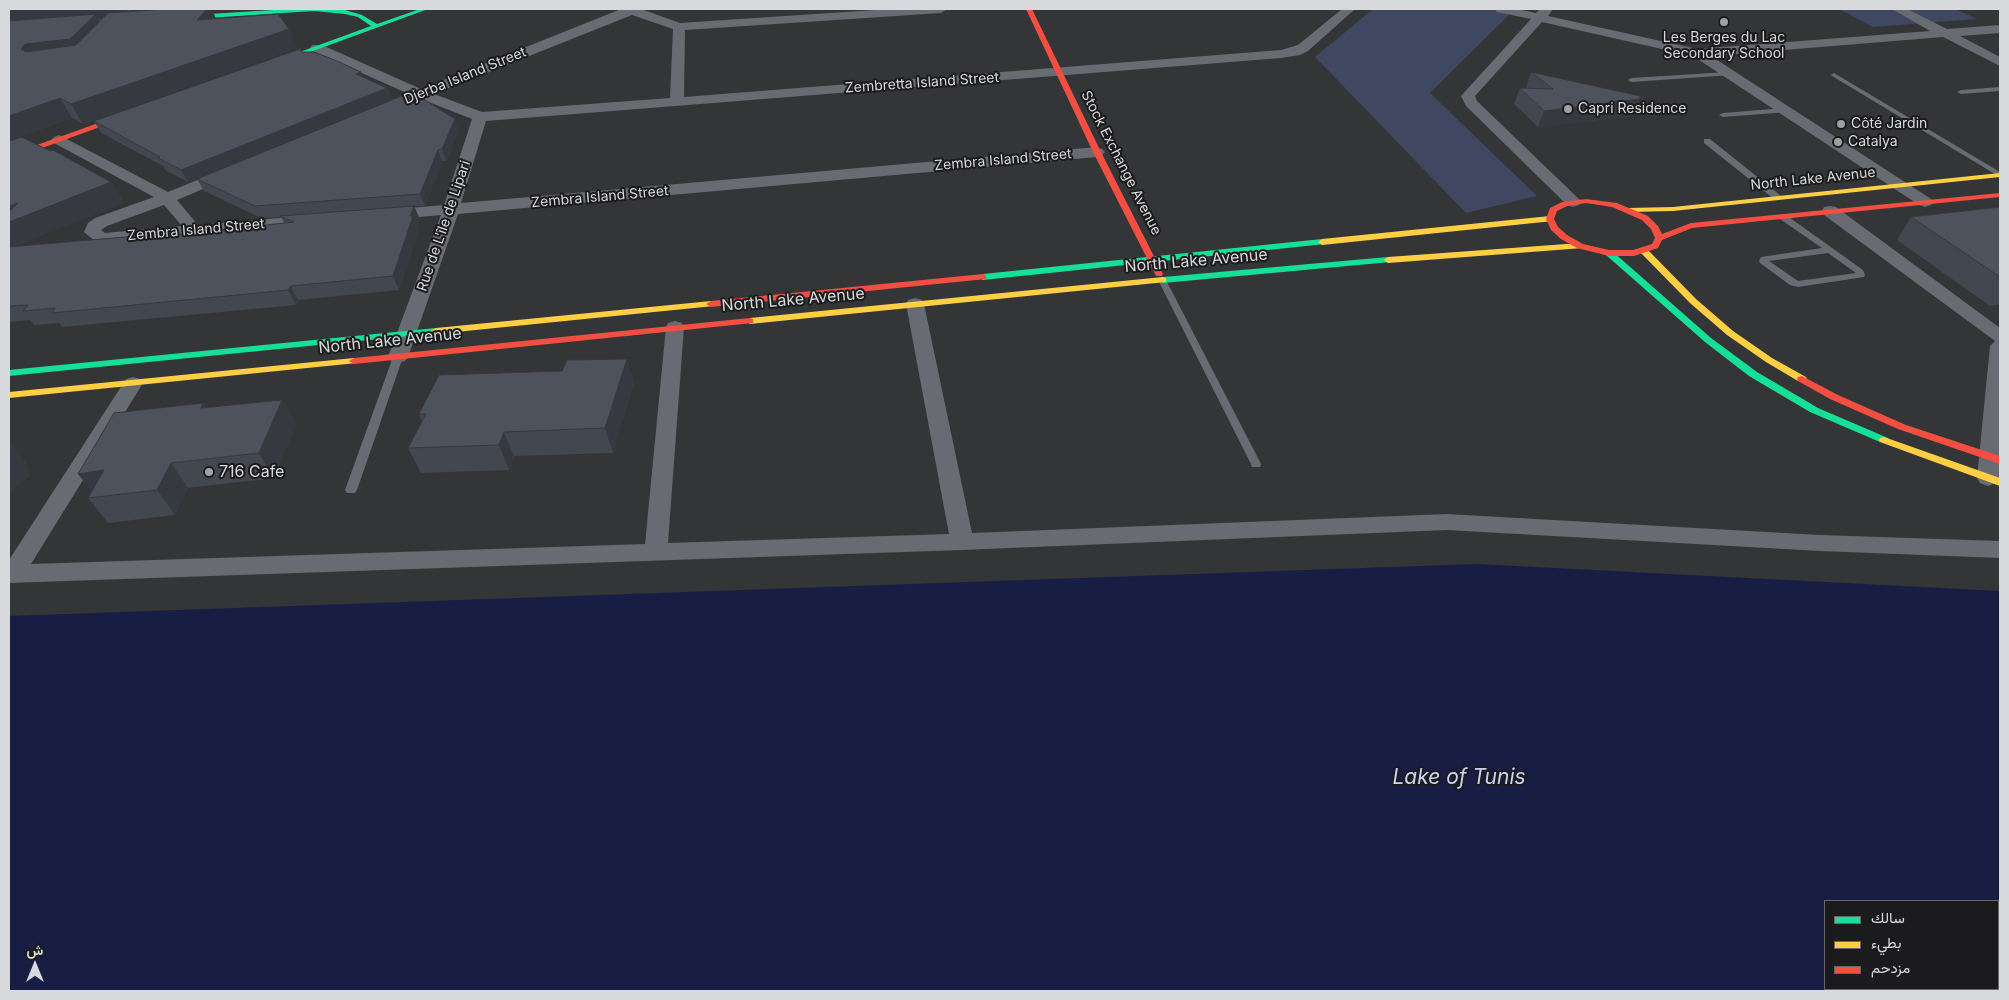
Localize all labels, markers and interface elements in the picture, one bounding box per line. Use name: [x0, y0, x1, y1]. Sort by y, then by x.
marker: Les Berges du Lac Secondary School: [1718, 16, 1730, 28]
place label: Les Berges du Lac Secondary School: [1663, 30, 1785, 62]
street label: Djerba Island Street: [401, 44, 529, 108]
street label: Zembretta Island Street: [844, 69, 1000, 97]
street label: Stock Exchange Avenue: [1077, 88, 1165, 238]
place label: Capri Residence: [1578, 101, 1686, 117]
marker: Capri Residence: [1562, 103, 1574, 115]
place label: Côté Jardin: [1851, 116, 1927, 132]
marker: Côté Jardin: [1835, 118, 1847, 130]
place label: Catalya: [1848, 134, 1898, 150]
marker: Catalya: [1832, 136, 1844, 148]
street label: Zembra Island Street: [934, 146, 1072, 174]
street label: Rue de L'île de Lipari: [414, 158, 474, 294]
street label: North Lake Avenue: [1750, 164, 1876, 194]
street label: Zembra Island Street: [531, 183, 669, 211]
street label: Zembra Island Street: [127, 216, 265, 244]
street label: North Lake Avenue: [1124, 245, 1268, 277]
street label: North Lake Avenue: [721, 284, 865, 316]
street label: North Lake Avenue: [318, 324, 462, 358]
place label: 716 Cafe: [219, 462, 284, 482]
marker: 716 Cafe: [203, 466, 215, 478]
water label: Lake of Tunis: [1392, 765, 1526, 791]
legend: [1824, 900, 1999, 990]
text: سالك: [1871, 908, 1905, 927]
text: بطيء: [1871, 933, 1901, 952]
north arrow: [10, 940, 60, 990]
text: ش: [27, 941, 43, 958]
text: مزدحم: [1871, 958, 1910, 977]

